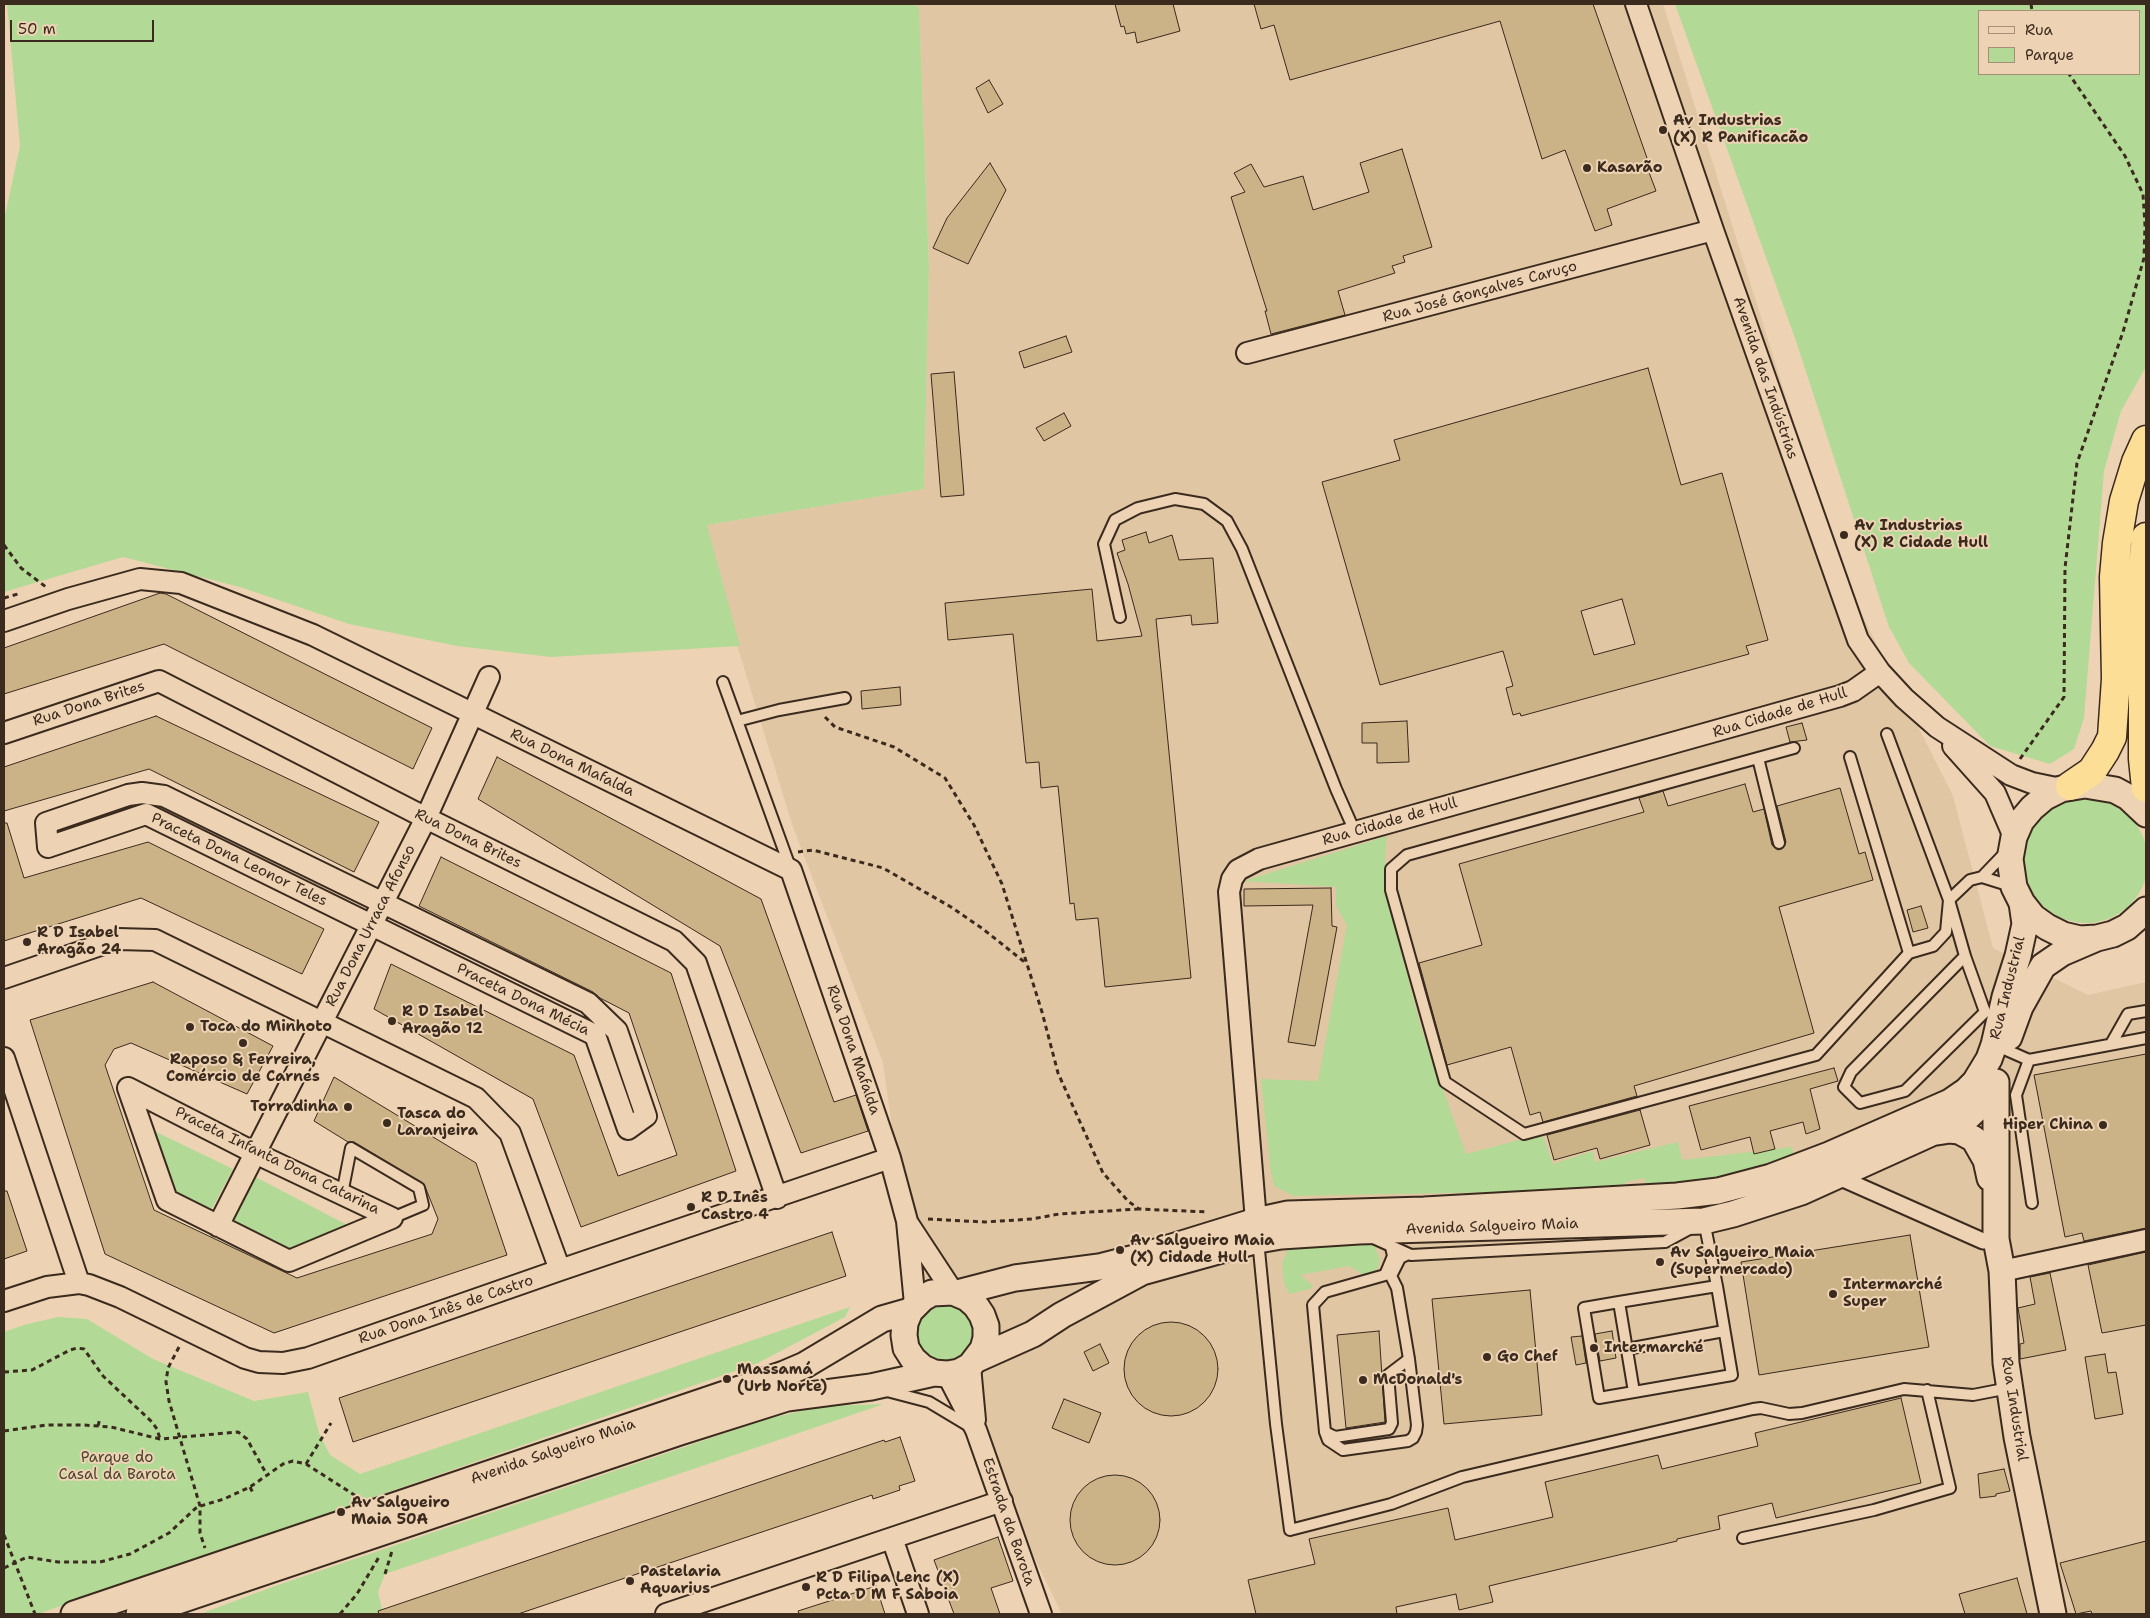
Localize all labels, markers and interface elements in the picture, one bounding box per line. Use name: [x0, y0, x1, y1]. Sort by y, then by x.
scale bar: [12, 10, 156, 42]
legend: [1978, 10, 2140, 75]
text: 50 m: [18, 19, 56, 39]
text: Rua: [2025, 20, 2053, 40]
text: Parque: [2025, 45, 2074, 65]
place label: Av Industrias (X) R Panificacão: [1673, 112, 1808, 147]
marker: Av Industrias (X) R Panificacão: [1657, 124, 1669, 136]
place label: Kasarão: [1597, 159, 1662, 177]
marker: Kasarão: [1581, 162, 1593, 174]
street label: Rua José Gonçalves Caruço: [1381, 257, 1579, 327]
street label: Avenida das Indústrias: [1729, 294, 1801, 462]
place label: Av Industrias (X) R Cidade Hull: [1854, 517, 1988, 552]
marker: Av Industrias (X) R Cidade Hull: [1838, 529, 1850, 541]
street label: Rua Dona Brites: [31, 677, 147, 731]
street label: Rua Cidade de Hull: [1711, 684, 1849, 742]
street label: Rua Dona Mafalda: [507, 725, 637, 801]
street label: Rua Cidade de Hull: [1320, 794, 1460, 850]
street label: Rua Dona Brites: [412, 805, 524, 873]
street label: Praceta Dona Leonor Teles: [148, 809, 330, 911]
street label: Rua Dona Urraca Afonso: [322, 842, 420, 1010]
place label: R D Isabel Aragão 24: [37, 924, 121, 959]
street label: Rua Industrial: [1986, 935, 2030, 1041]
marker: R D Isabel Aragão 24: [21, 936, 33, 948]
street label: Praceta Dona Mécia: [454, 960, 592, 1040]
street label: Rua Dona Mafalda: [822, 983, 884, 1117]
place label: R D Isabel Aragão 12: [402, 1003, 484, 1038]
marker: R D Isabel Aragão 12: [386, 1015, 398, 1027]
place label: Toca do Minhoto: [200, 1018, 332, 1036]
marker: Toca do Minhoto: [184, 1021, 196, 1033]
marker: Raposo & Ferreira, Comércio de Carnes: [237, 1037, 249, 1049]
place label: Raposo & Ferreira, Comércio de Carnes: [166, 1051, 320, 1086]
place label: Torradinha: [250, 1098, 338, 1116]
marker: Torradinha: [342, 1101, 354, 1113]
street label: Praceta Infanta Dona Catarina: [172, 1103, 382, 1219]
place label: Tasca do Laranjeira: [397, 1105, 478, 1140]
place label: Hiper China: [2003, 1116, 2093, 1134]
marker: Tasca do Laranjeira: [381, 1117, 393, 1129]
marker: Hiper China: [2097, 1119, 2109, 1131]
place label: R D Inês Castro 4: [701, 1189, 769, 1224]
marker: R D Inês Castro 4: [685, 1201, 697, 1213]
street label: Avenida Salgueiro Maia: [1405, 1215, 1579, 1239]
place label: Av Salgueiro Maia (X) Cidade Hull: [1130, 1232, 1275, 1267]
marker: Av Salgueiro Maia (X) Cidade Hull: [1114, 1244, 1126, 1256]
place label: Av Salgueiro Maia (Supermercado): [1670, 1244, 1815, 1279]
marker: Av Salgueiro Maia (Supermercado): [1654, 1256, 1666, 1268]
street label: Rua Dona Inês de Castro: [356, 1272, 536, 1348]
place label: Intermarché Super: [1843, 1276, 1943, 1311]
marker: Intermarché Super: [1827, 1288, 1839, 1300]
place label: Intermarché: [1604, 1339, 1704, 1357]
marker: Intermarché: [1588, 1342, 1600, 1354]
place label: Go Chef: [1497, 1348, 1558, 1366]
marker: Go Chef: [1481, 1351, 1493, 1363]
street label: Rua Industrial: [1997, 1355, 2031, 1463]
place label: Massamá (Urb Norte): [737, 1361, 827, 1396]
place label: McDonald's: [1373, 1371, 1463, 1389]
marker: Massamá (Urb Norte): [721, 1373, 733, 1385]
marker: McDonald's: [1357, 1374, 1369, 1386]
street label: Avenida Salgueiro Maia: [468, 1415, 638, 1489]
park label: Parque do Casal da Barota: [58, 1449, 176, 1484]
street label: Estrada da Barota: [978, 1456, 1038, 1588]
place label: Av Salgueiro Maia 50A: [351, 1494, 450, 1529]
marker: Av Salgueiro Maia 50A: [335, 1506, 347, 1518]
place label: Pastelaria Aquarius: [640, 1563, 721, 1598]
place label: R D Filipa Lenc (X) Pcta D M F Saboia: [816, 1569, 959, 1604]
marker: Pastelaria Aquarius: [624, 1575, 636, 1587]
marker: R D Filipa Lenc (X) Pcta D M F Saboia: [800, 1581, 812, 1593]

